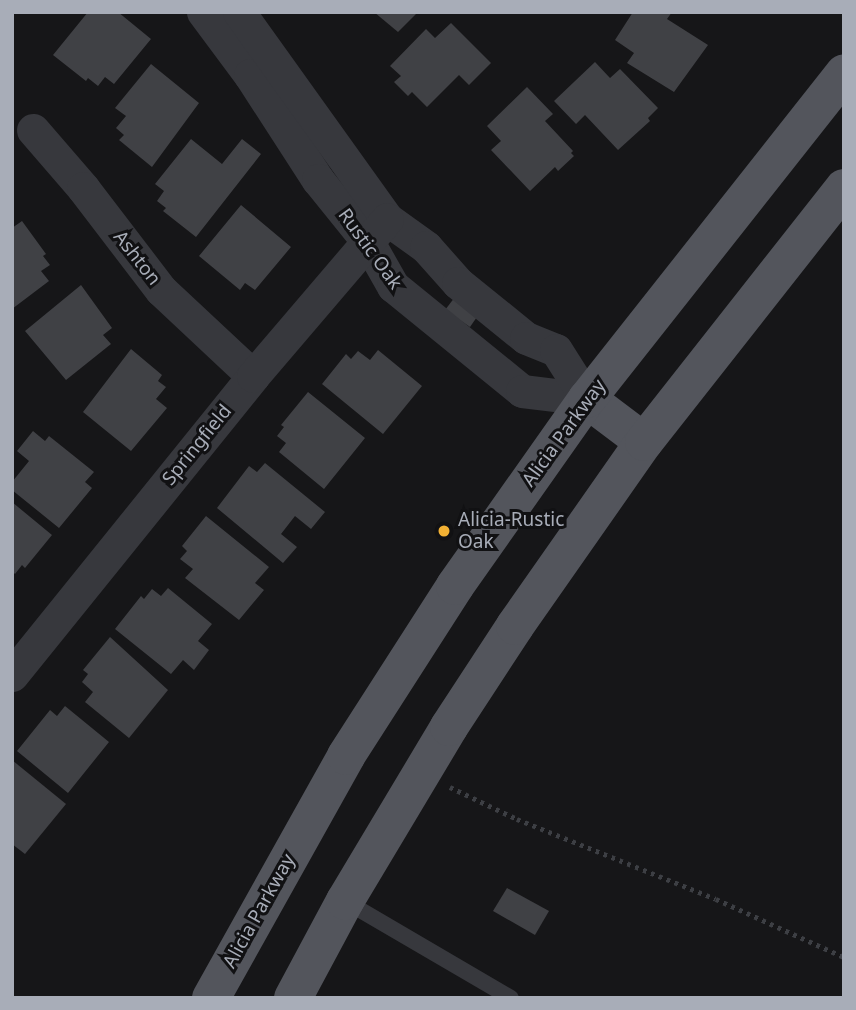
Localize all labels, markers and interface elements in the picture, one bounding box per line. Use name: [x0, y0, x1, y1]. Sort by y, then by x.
street label: Rustic Oak: [333, 204, 407, 294]
street label: Ashton: [109, 226, 165, 290]
street label: Alicia Parkway: [517, 375, 611, 491]
street label: Springfield: [158, 400, 236, 490]
place label: Alicia-Rustic Oak: [458, 509, 564, 553]
marker: Alicia-Rustic Oak: [436, 523, 452, 539]
street label: Alicia Parkway: [218, 850, 300, 972]

